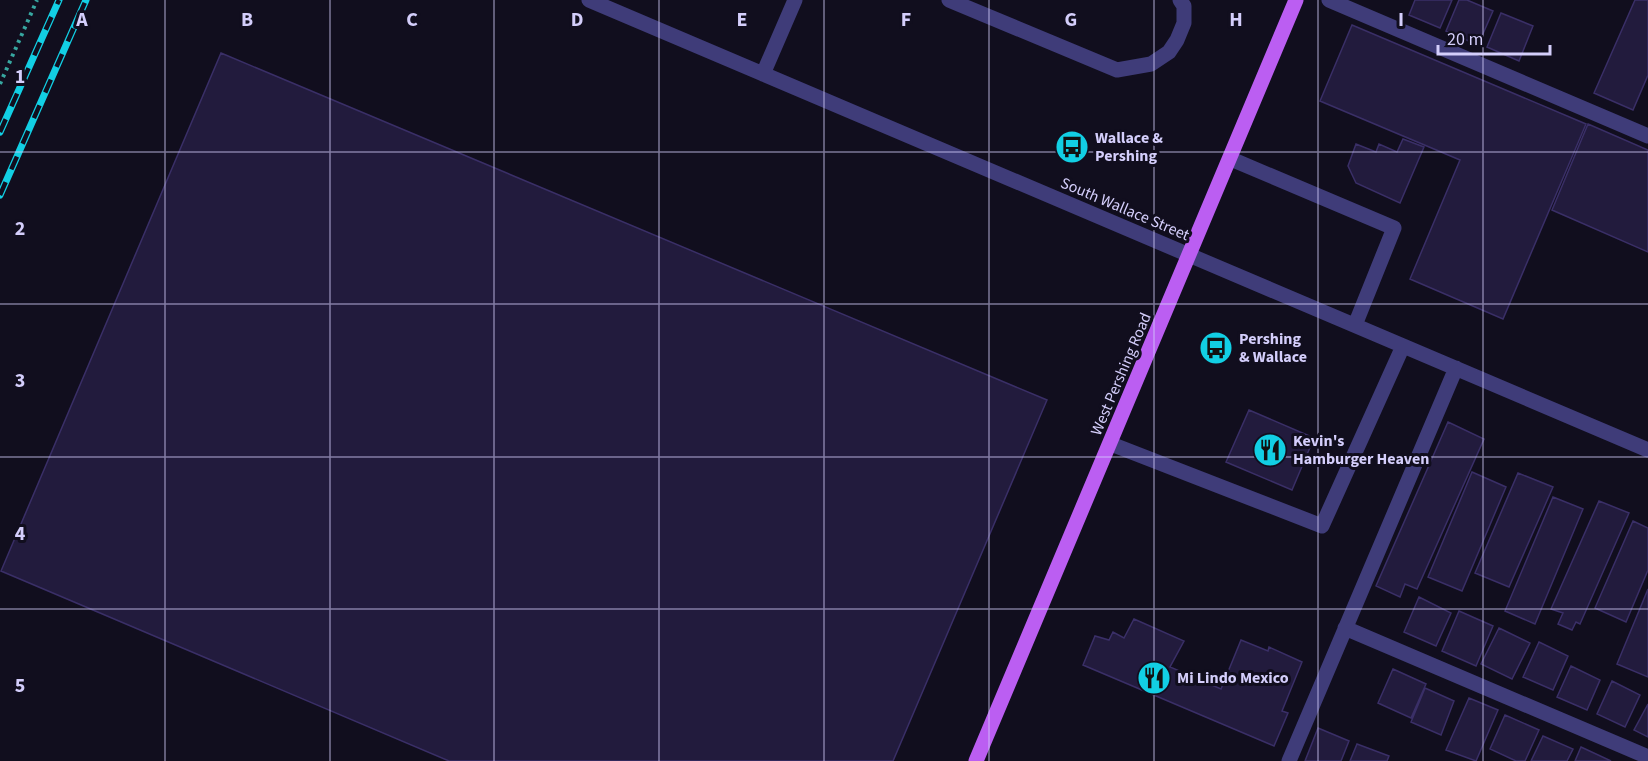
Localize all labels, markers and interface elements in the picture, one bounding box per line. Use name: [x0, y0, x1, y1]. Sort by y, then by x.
text: A: [75, 6, 88, 34]
text: B: [241, 6, 253, 34]
text: C: [406, 6, 418, 34]
text: D: [571, 6, 583, 34]
text: E: [737, 6, 747, 34]
text: F: [901, 6, 911, 34]
text: G: [1065, 6, 1077, 34]
text: H: [1229, 6, 1243, 34]
text: I: [1398, 6, 1404, 34]
scale bar: [1438, 18, 1550, 56]
text: 20 m: [1447, 27, 1483, 52]
text: 1: [15, 63, 25, 91]
place label: Wallace & Pershing: [1095, 127, 1163, 167]
bus stop icon: Wallace & Pershing: [1054, 129, 1090, 165]
street label: South Wallace Street: [1057, 172, 1193, 246]
text: 2: [15, 215, 25, 243]
street label: West Pershing Road: [1085, 309, 1157, 439]
place label: Pershing & Wallace: [1239, 328, 1307, 368]
bus stop icon: Pershing & Wallace: [1198, 330, 1234, 366]
text: 3: [15, 367, 25, 395]
place label: Kevin's Hamburger Heaven: [1293, 430, 1430, 470]
restaurant icon: Kevin's Hamburger Heaven: [1252, 432, 1288, 468]
text: 4: [15, 520, 26, 548]
restaurant icon: Mi Lindo Mexico: [1136, 660, 1172, 696]
place label: Mi Lindo Mexico: [1177, 667, 1289, 689]
text: 5: [15, 672, 25, 700]

